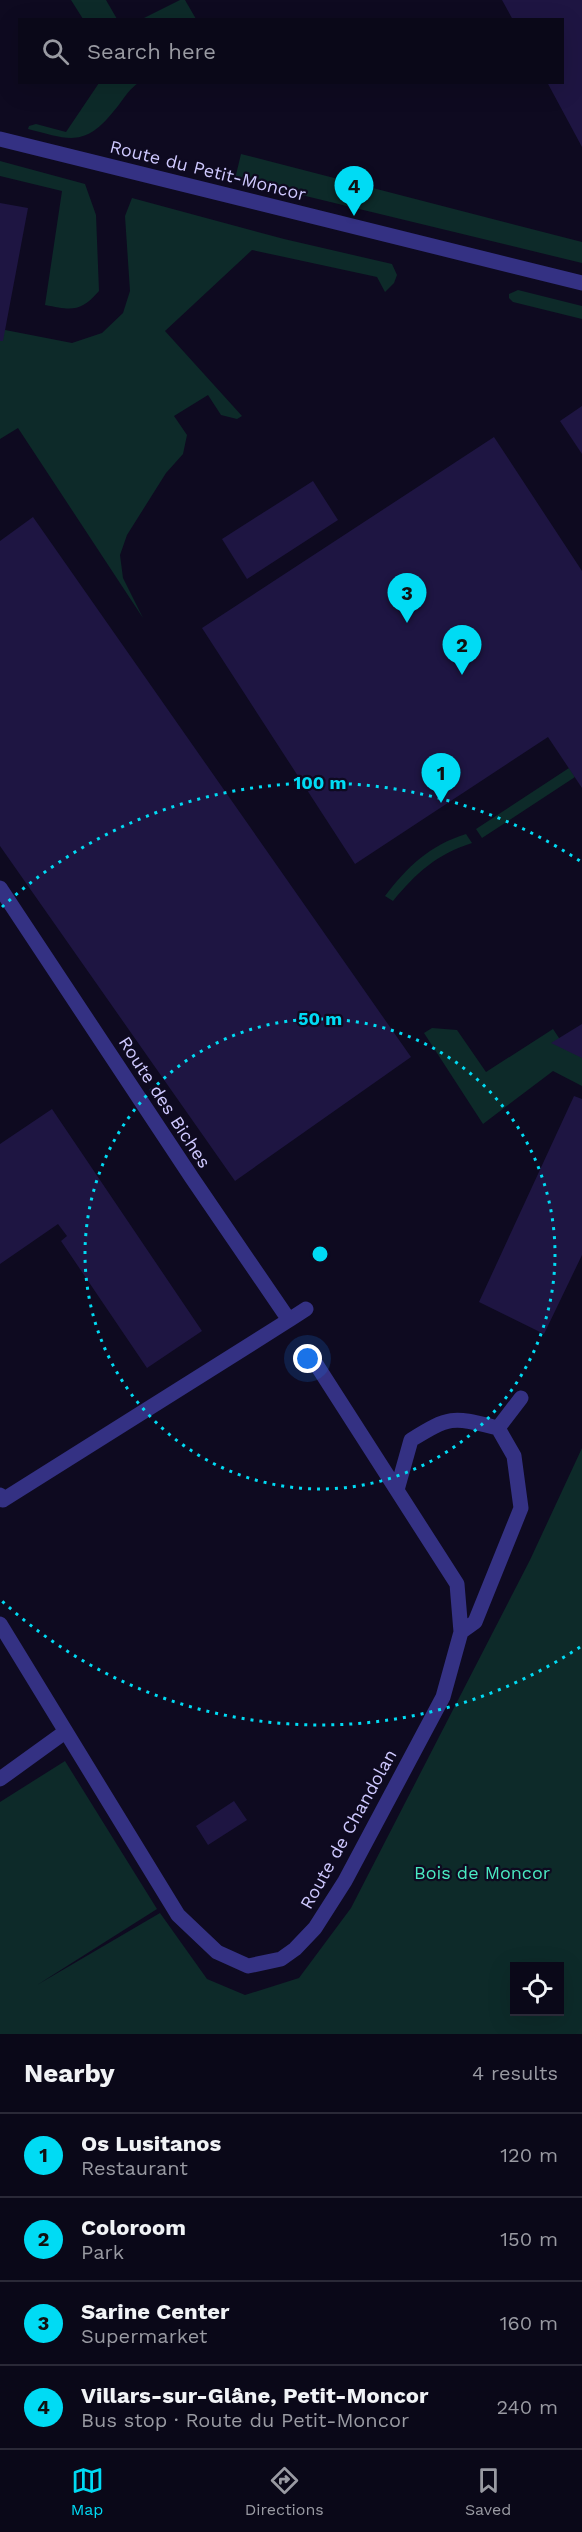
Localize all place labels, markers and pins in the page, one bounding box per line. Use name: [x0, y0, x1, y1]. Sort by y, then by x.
pin: 4: [334, 166, 374, 216]
pin: 3: [388, 574, 426, 623]
pin: 2: [442, 626, 482, 675]
pin: 1: [422, 754, 460, 803]
centre of rings: [310, 1244, 330, 1264]

